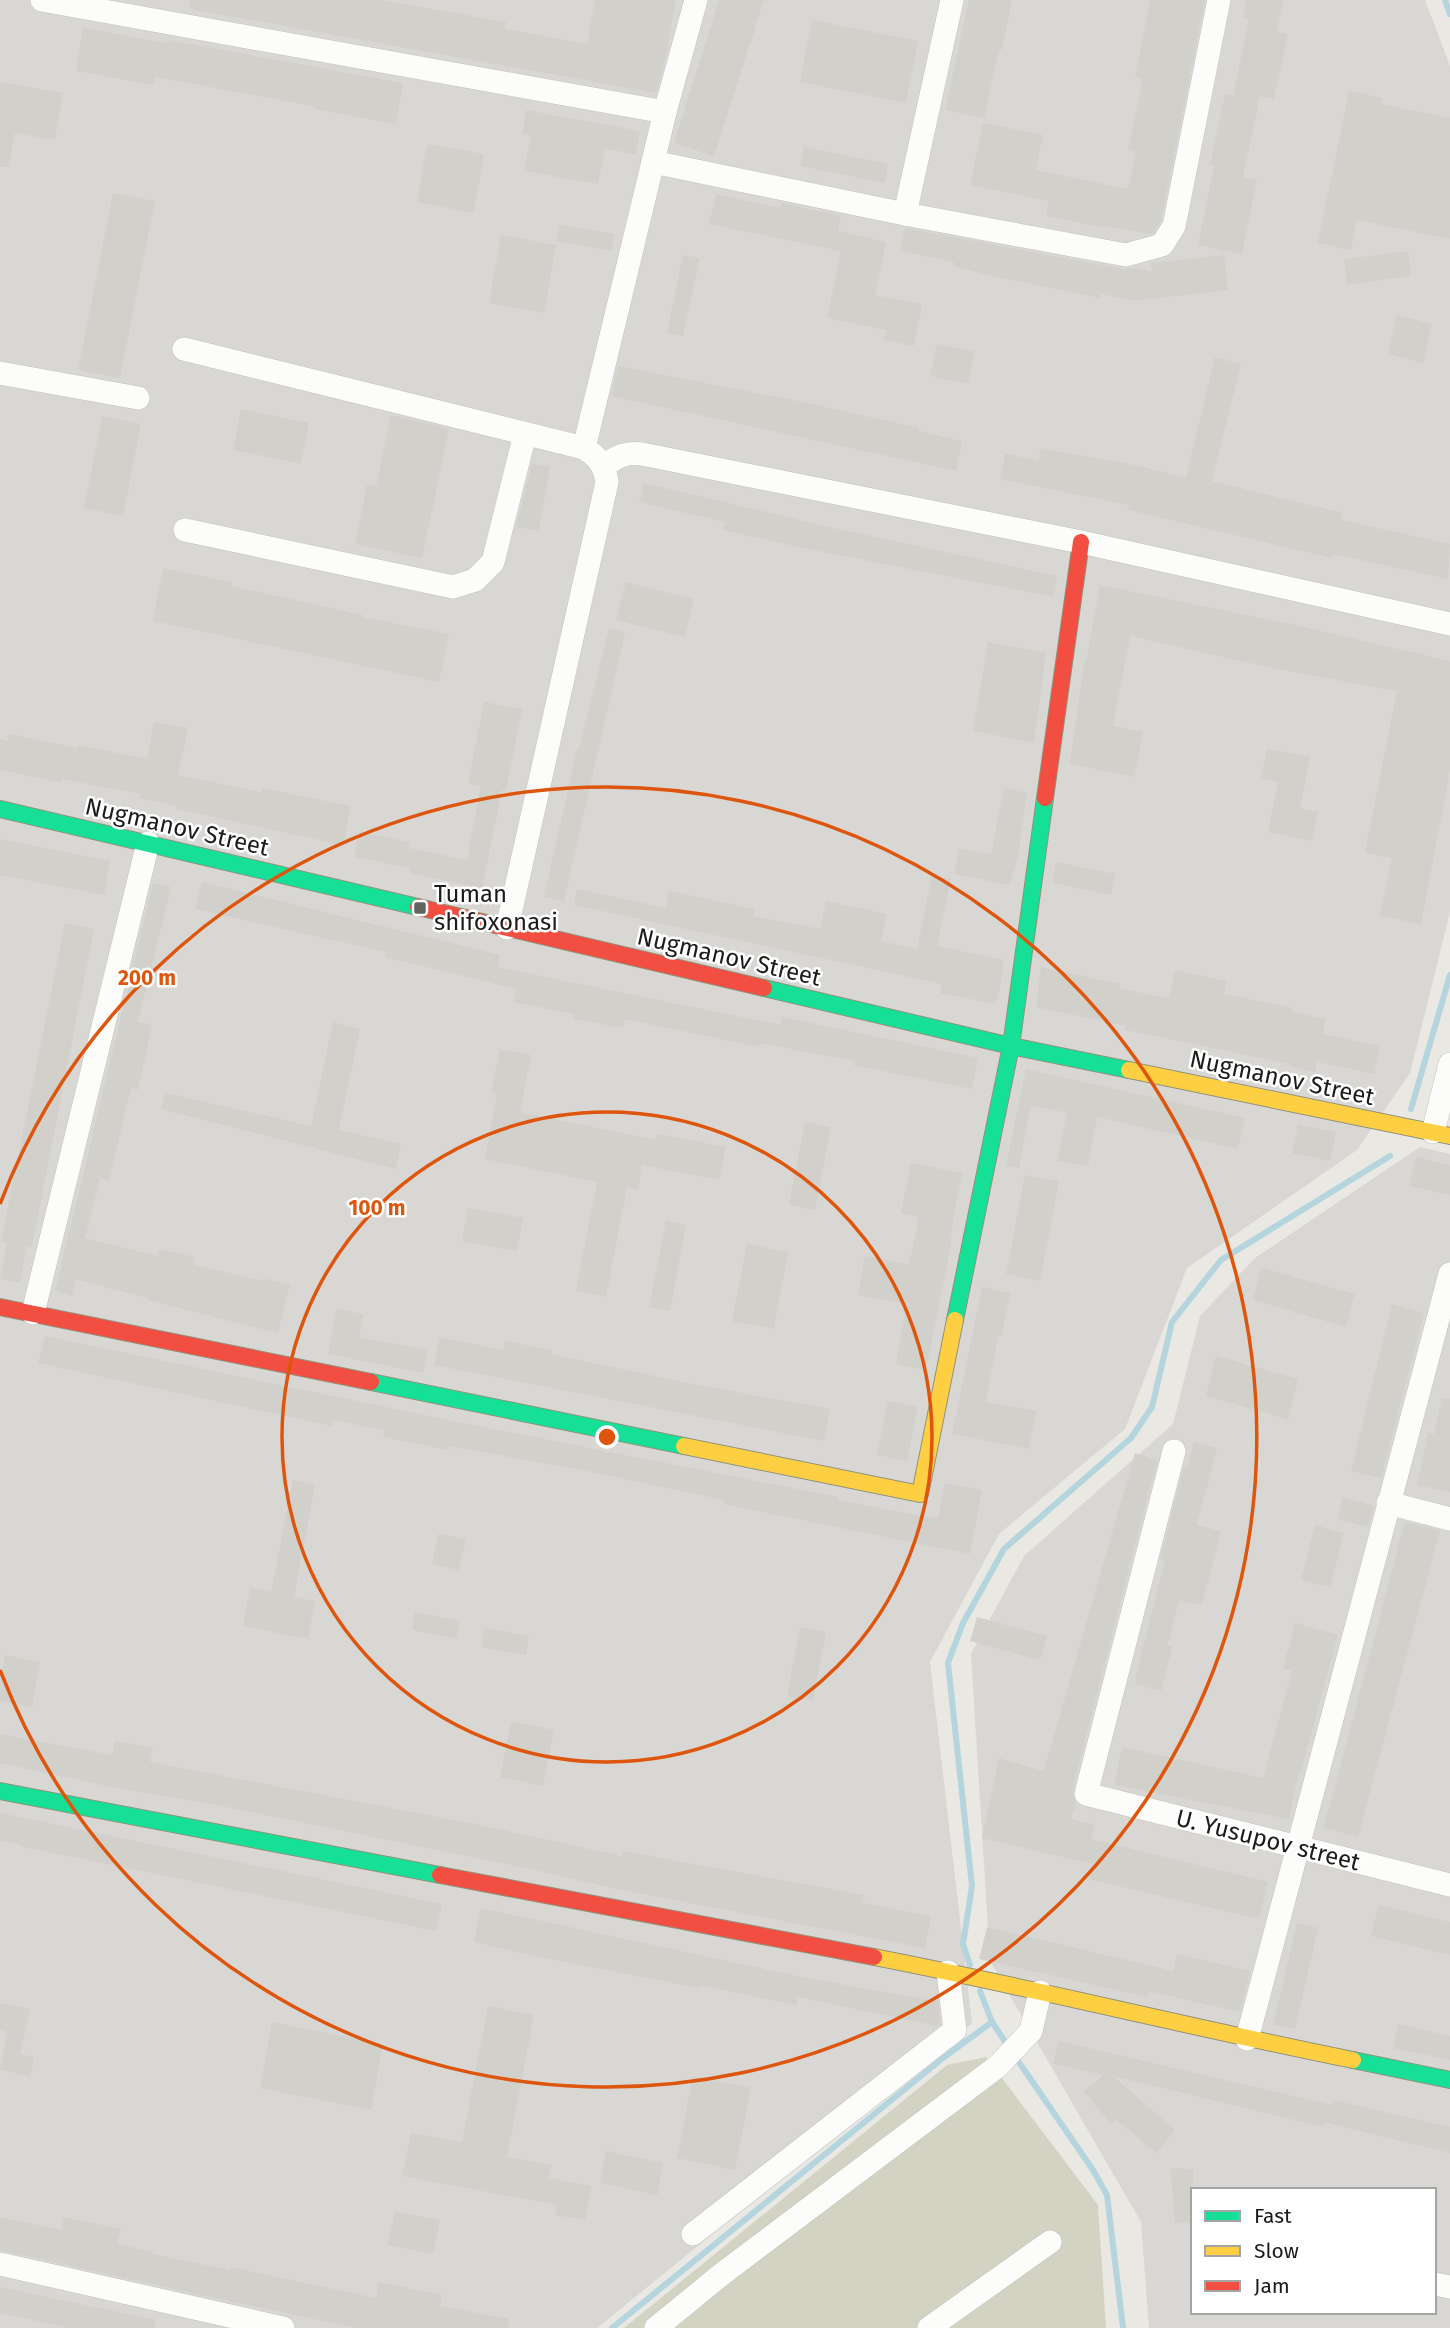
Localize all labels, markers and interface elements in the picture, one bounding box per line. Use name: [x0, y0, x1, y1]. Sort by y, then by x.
street label: Nugmanov Street: [82, 792, 272, 862]
place label: Tuman shifoxonasi: [434, 880, 558, 936]
marker: Tuman shifoxonasi: [412, 900, 428, 916]
street label: Nugmanov Street: [634, 922, 824, 992]
text: 200 m: [118, 965, 176, 991]
street label: Nugmanov Street: [1187, 1045, 1377, 1111]
text: 100 m: [348, 1195, 406, 1221]
centre of rings: [595, 1425, 619, 1449]
street label: U. Yusupov street: [1173, 1804, 1363, 1876]
legend: [1191, 2188, 1436, 2314]
text: Fast: [1254, 2203, 1292, 2229]
text: Slow: [1254, 2238, 1299, 2264]
text: Jam: [1254, 2273, 1290, 2299]

